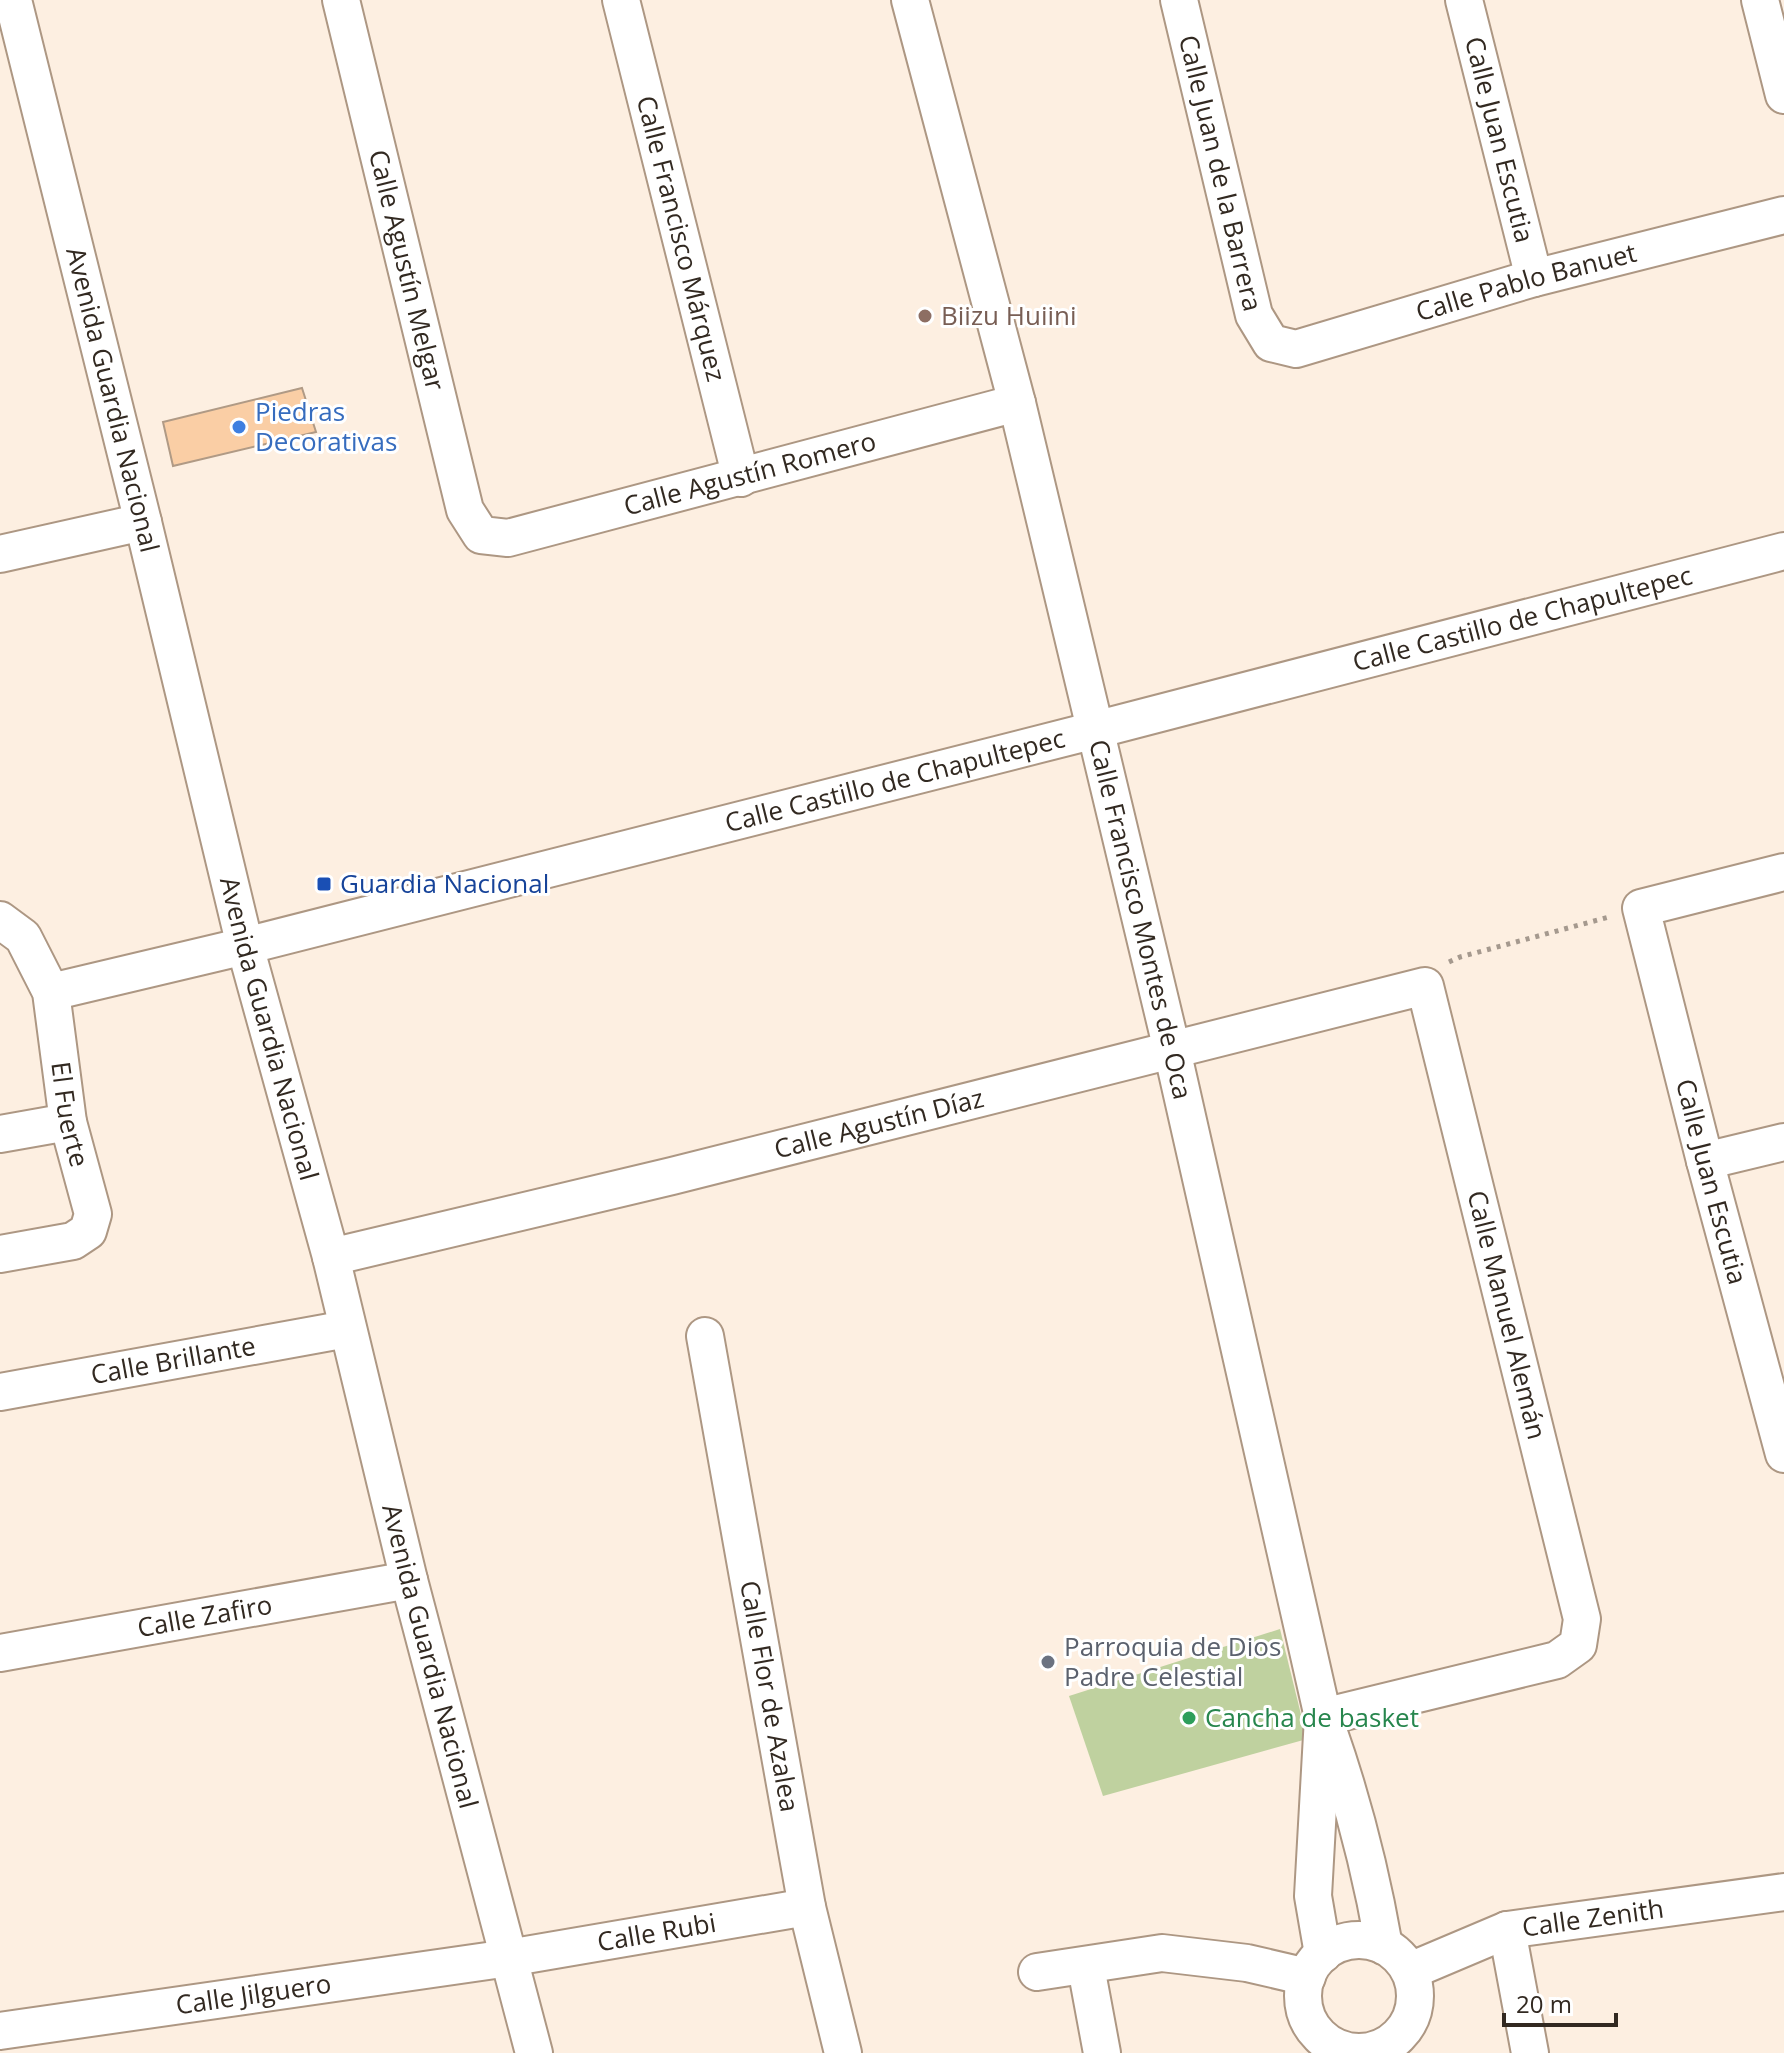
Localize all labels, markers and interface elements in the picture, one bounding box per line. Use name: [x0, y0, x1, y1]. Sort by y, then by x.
street label: Calle Juan de la Barrera: [1171, 31, 1271, 315]
street label: Calle Juan Escutia: [1457, 33, 1543, 246]
street label: Calle Francisco Márquez: [629, 92, 735, 385]
street label: Calle Agustín Melgar: [361, 146, 454, 394]
street label: Calle Pablo Banuet: [1411, 234, 1640, 329]
street label: Avenida Guardia Nacional: [58, 243, 169, 556]
place label: Biizu Huiini: [941, 297, 1077, 333]
marker: Biizu Huiini: [916, 307, 934, 325]
place label: Piedras Decorativas: [255, 393, 397, 459]
marker: Piedras Decorativas: [230, 418, 248, 436]
street label: Calle Agustín Romero: [620, 422, 880, 524]
street label: Calle Castillo de Chapultepec: [1349, 557, 1696, 679]
street label: Calle Castillo de Chapultepec: [721, 719, 1069, 840]
street label: Calle Francisco Montes de Oca: [1081, 736, 1202, 1103]
place label: Guardia Nacional: [340, 865, 549, 901]
street label: Avenida Guardia Nacional: [212, 873, 328, 1184]
marker: Guardia Nacional: [315, 875, 333, 893]
street label: El Fuerte: [43, 1059, 98, 1171]
street label: Calle Juan Escutia: [1668, 1075, 1756, 1288]
street label: Calle Agustín Díaz: [770, 1079, 987, 1167]
street label: Calle Manuel Alemán: [1459, 1187, 1556, 1443]
street label: Calle Brillante: [88, 1327, 258, 1392]
street label: Avenida Guardia Nacional: [374, 1500, 488, 1812]
street label: Calle Flor de Azalea: [732, 1578, 809, 1815]
street label: Calle Zafiro: [134, 1586, 275, 1645]
place label: Parroquia de Dios Padre Celestial: [1064, 1628, 1281, 1694]
marker: Parroquia de Dios Padre Celestial: [1039, 1653, 1057, 1671]
place label: Cancha de basket: [1205, 1699, 1419, 1735]
marker: Cancha de basket: [1180, 1709, 1198, 1727]
street label: Calle Zenith: [1520, 1890, 1666, 1945]
street label: Calle Rubi: [594, 1904, 719, 1959]
street label: Calle Jilguero: [173, 1965, 333, 2023]
scale bar: [1504, 1977, 1616, 2027]
text: 20 m: [1516, 1987, 1572, 2020]

